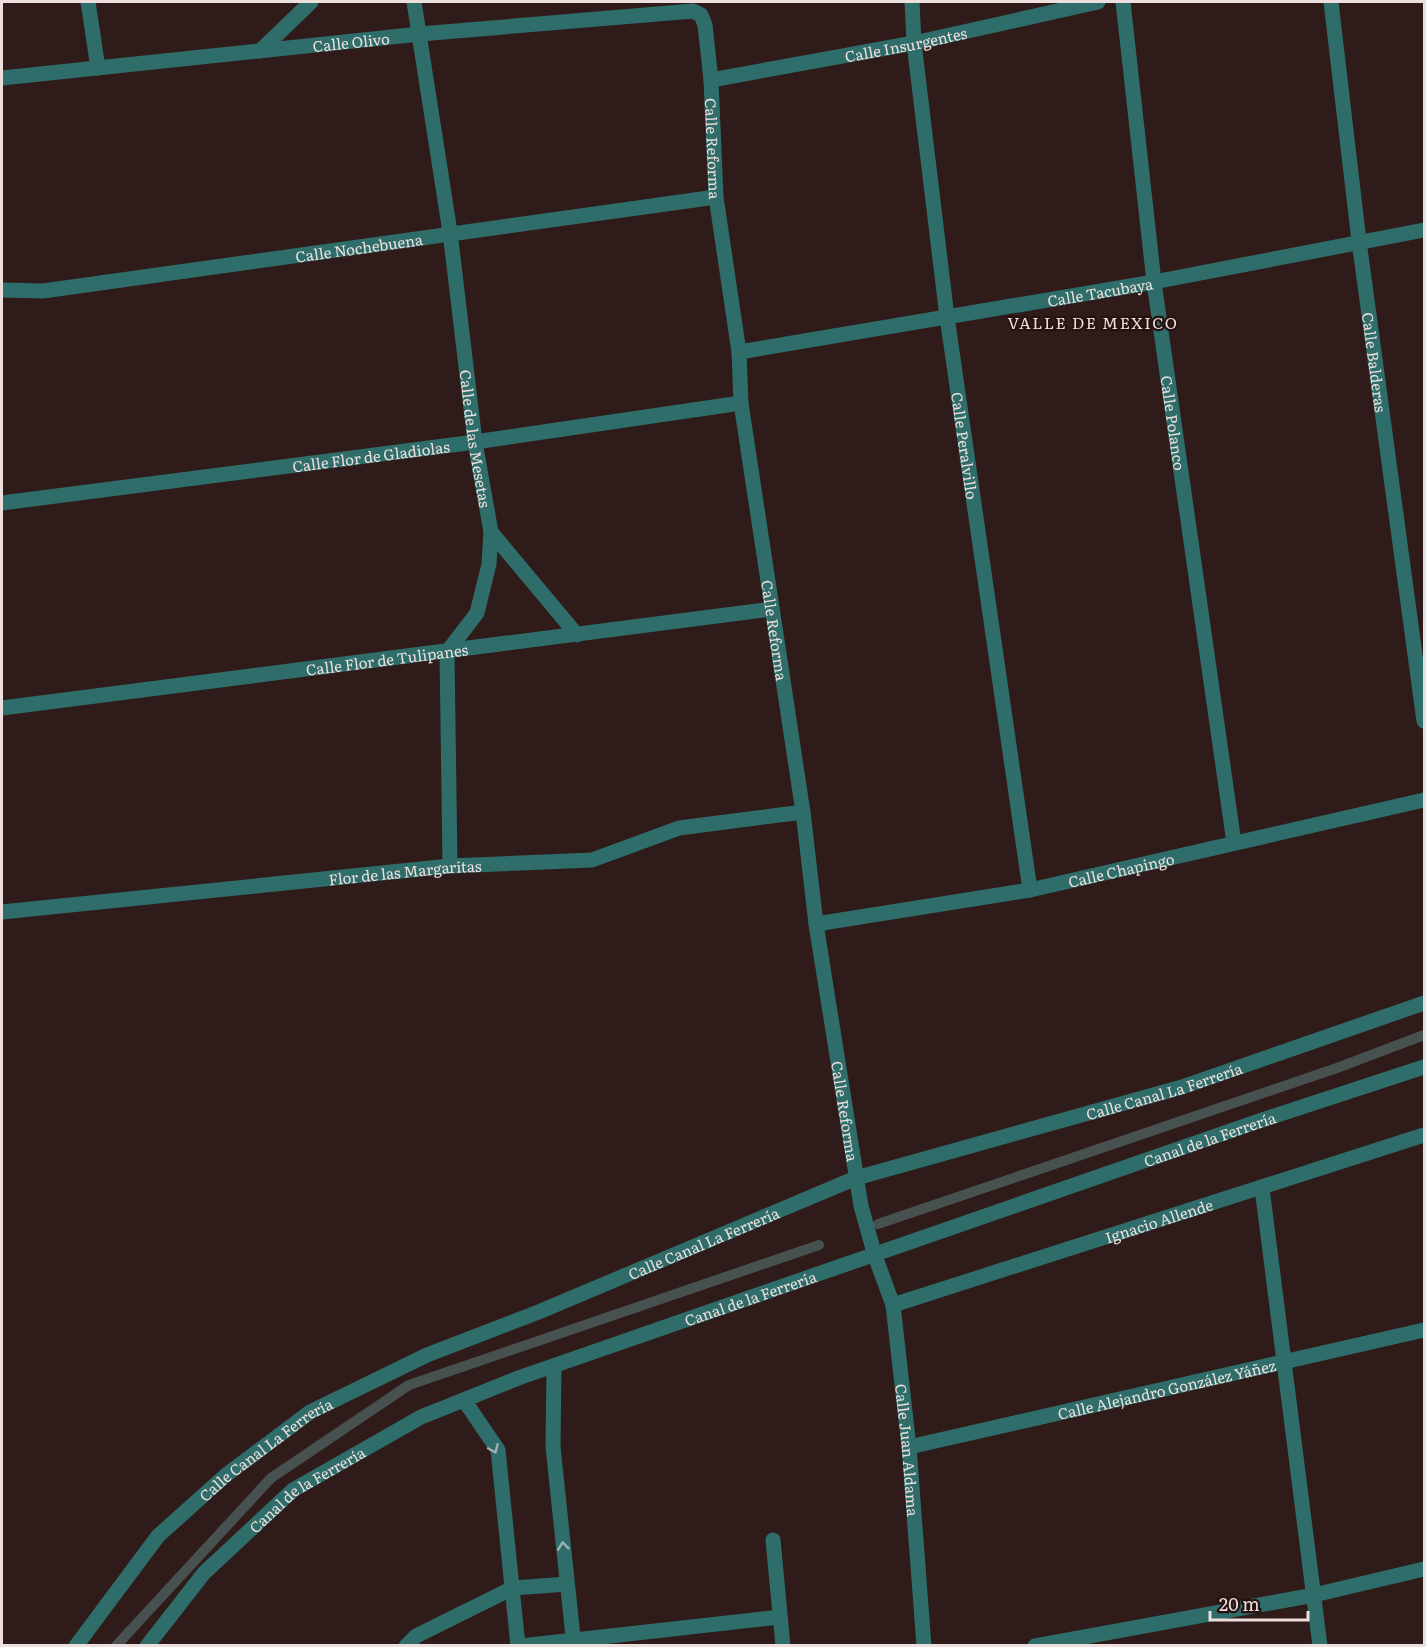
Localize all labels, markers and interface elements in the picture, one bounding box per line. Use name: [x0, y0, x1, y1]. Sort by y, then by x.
street label: Calle Insurgentes: [843, 20, 969, 67]
street label: Calle Olivo: [311, 26, 391, 57]
street label: Calle Reforma: [700, 97, 728, 201]
street label: Calle Nochebuena: [294, 226, 425, 267]
street label: Calle Tacubaya: [1045, 271, 1155, 311]
district label: VALLE DE MEXICO: [1008, 310, 1178, 334]
street label: Calle Balderas: [1357, 311, 1394, 414]
street label: Calle de las Mesetas: [455, 368, 498, 509]
street label: Calle Polanco: [1156, 374, 1192, 472]
street label: Calle Peralvillo: [946, 390, 985, 501]
street label: Calle Flor de Gladiolas: [291, 434, 451, 477]
street label: Calle Reforma: [756, 578, 795, 683]
street label: Calle Flor de Tulipanes: [304, 637, 470, 680]
street label: Calle Chapingo: [1066, 846, 1177, 893]
street label: Flor de las Margaritas: [327, 853, 482, 890]
street label: Calle Canal La Ferrería: [1083, 1055, 1246, 1125]
street label: Calle Reforma: [826, 1059, 865, 1164]
street label: Canal de la Ferrería: [1140, 1105, 1279, 1172]
street label: Ignacio Allende: [1102, 1192, 1216, 1248]
street label: Calle Canal La Ferrería: [624, 1200, 783, 1285]
street label: Canal de la Ferrería: [681, 1264, 820, 1331]
street label: Calle Alejandro González Yáñez: [1055, 1353, 1278, 1424]
street label: Calle Juan Aldama: [890, 1382, 926, 1518]
street label: Calle Canal La Ferrería: [193, 1391, 337, 1506]
street label: Canal de la Ferrería: [243, 1439, 370, 1538]
one-way arrow: [487, 1443, 499, 1454]
one-way arrow: [557, 1541, 570, 1550]
scale bar: [1210, 1584, 1308, 1622]
text: 20 m: [1219, 1590, 1260, 1617]

